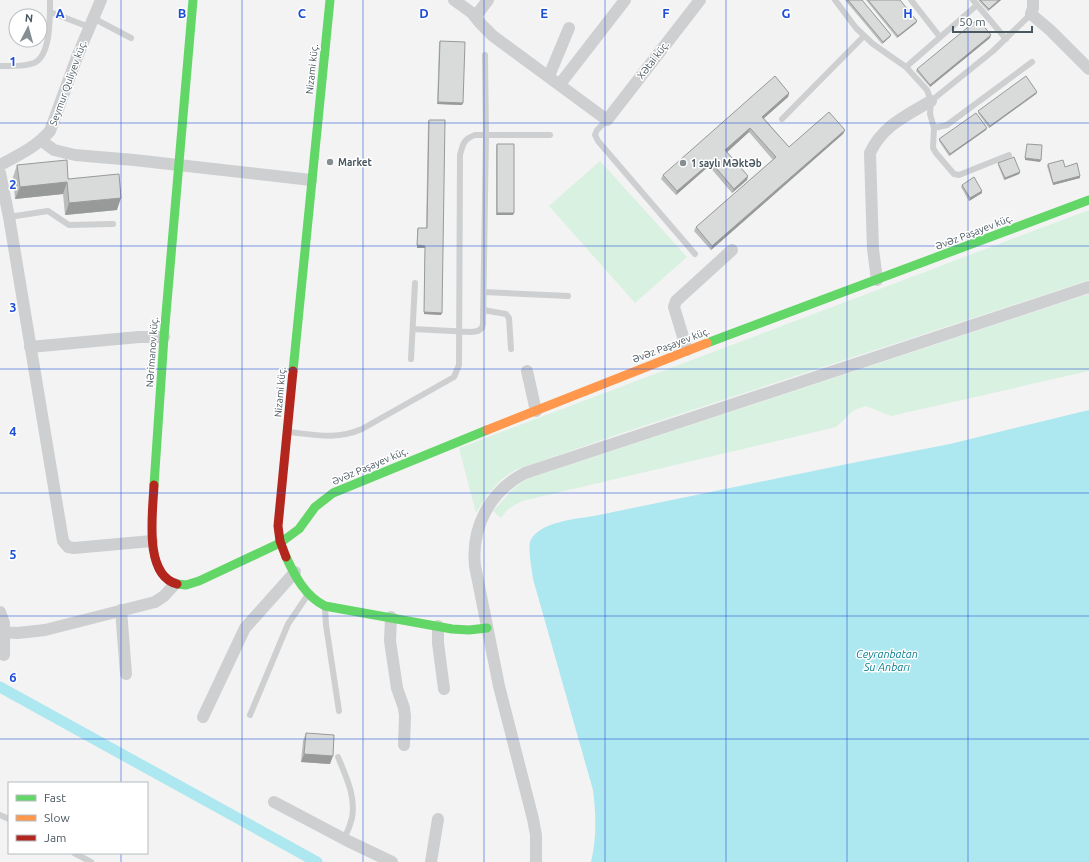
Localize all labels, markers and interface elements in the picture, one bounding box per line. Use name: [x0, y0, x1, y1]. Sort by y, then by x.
text: A: [55, 6, 65, 20]
text: B: [178, 6, 187, 20]
text: C: [298, 6, 307, 20]
text: D: [419, 6, 429, 20]
text: E: [540, 6, 548, 20]
text: F: [662, 6, 670, 20]
text: G: [782, 6, 791, 20]
text: H: [903, 6, 913, 20]
north arrow: [8, 8, 48, 48]
scale bar: [953, 8, 1032, 34]
text: N: [24, 12, 34, 24]
text: 50 m: [959, 15, 986, 28]
street label: Seymur Quliyev küç.: [47, 39, 89, 127]
street label: Xətai küç.: [635, 39, 671, 81]
street label: Nizami küç.: [304, 43, 320, 95]
text: 1: [9, 54, 17, 68]
marker: Market: [325, 157, 335, 167]
place label: Market: [338, 157, 372, 168]
marker: 1 saylı Məktəb: [678, 158, 688, 168]
place label: 1 saylı Məktəb: [691, 158, 762, 169]
text: 2: [9, 177, 17, 191]
street label: Əvəz Paşayev küç.: [934, 212, 1014, 252]
text: 3: [9, 300, 17, 314]
street label: Nərimanov küç.: [144, 316, 160, 388]
street label: Əvəz Paşayev küç.: [631, 325, 711, 365]
street label: Nizami küç.: [272, 366, 288, 418]
text: 4: [9, 424, 17, 438]
street label: Əvəz Paşayev küç.: [330, 445, 410, 487]
text: 5: [9, 547, 17, 561]
water label: Ceyranbatan Su Anbarı: [856, 648, 918, 673]
text: 6: [9, 670, 17, 684]
legend: [8, 782, 148, 854]
text: Fast: [44, 791, 66, 804]
text: Slow: [44, 811, 70, 824]
text: Jam: [44, 831, 66, 844]

